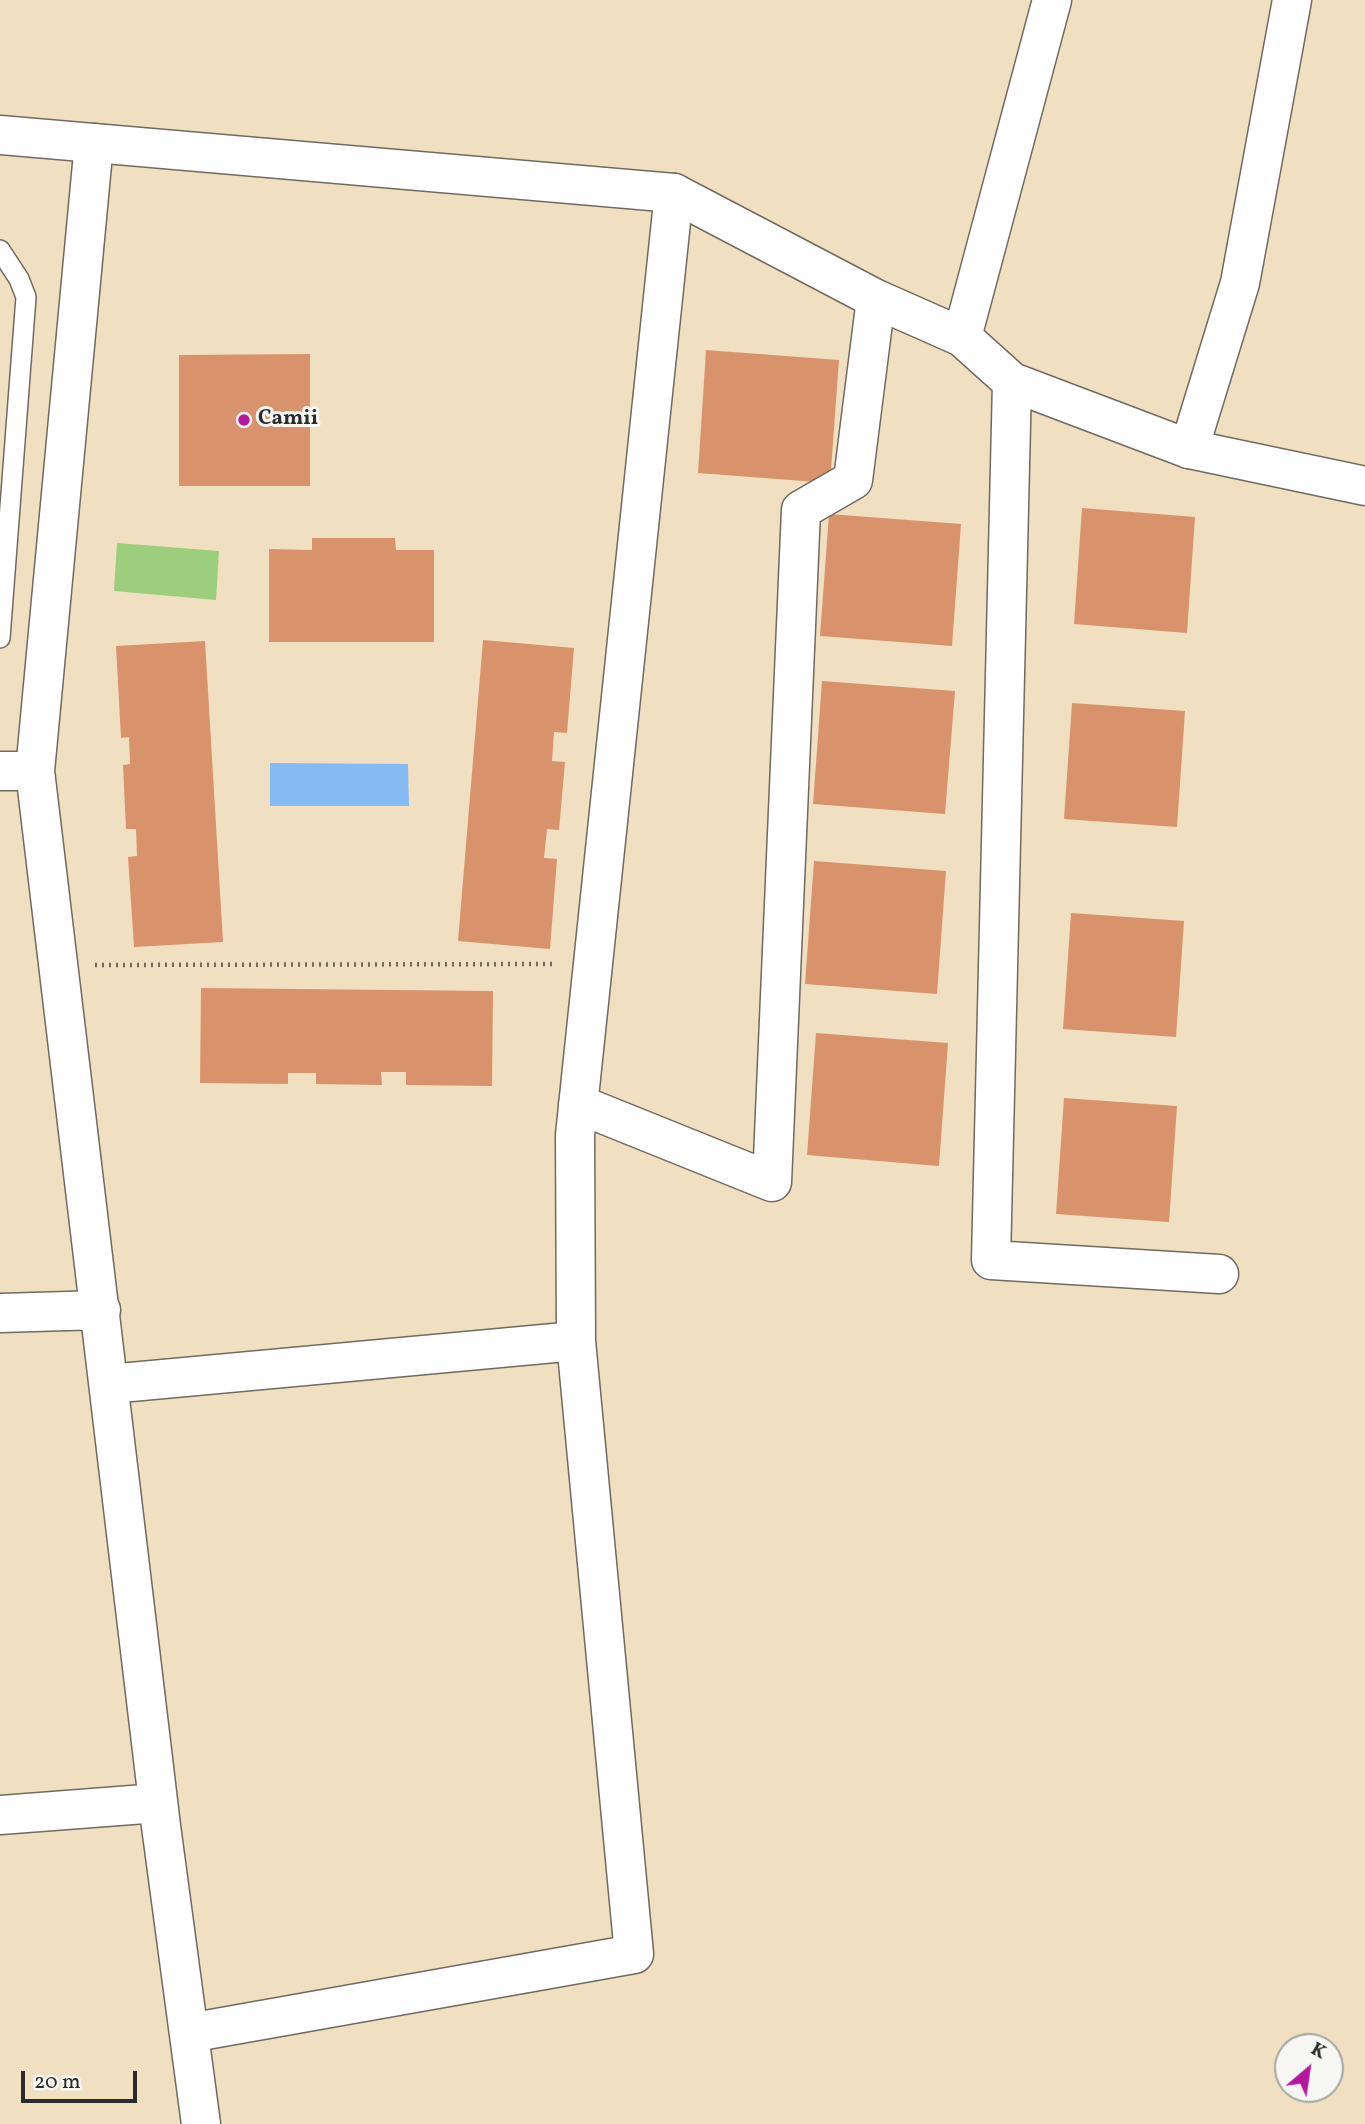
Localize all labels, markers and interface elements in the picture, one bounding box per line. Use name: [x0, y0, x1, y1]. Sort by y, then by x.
place label: Camii: [258, 407, 318, 433]
marker: Camii: [236, 412, 252, 428]
north arrow: [1274, 2033, 1344, 2103]
text: K: [1306, 2037, 1331, 2066]
scale bar: [24, 2058, 140, 2102]
text: 20 m: [34, 2068, 80, 2097]

